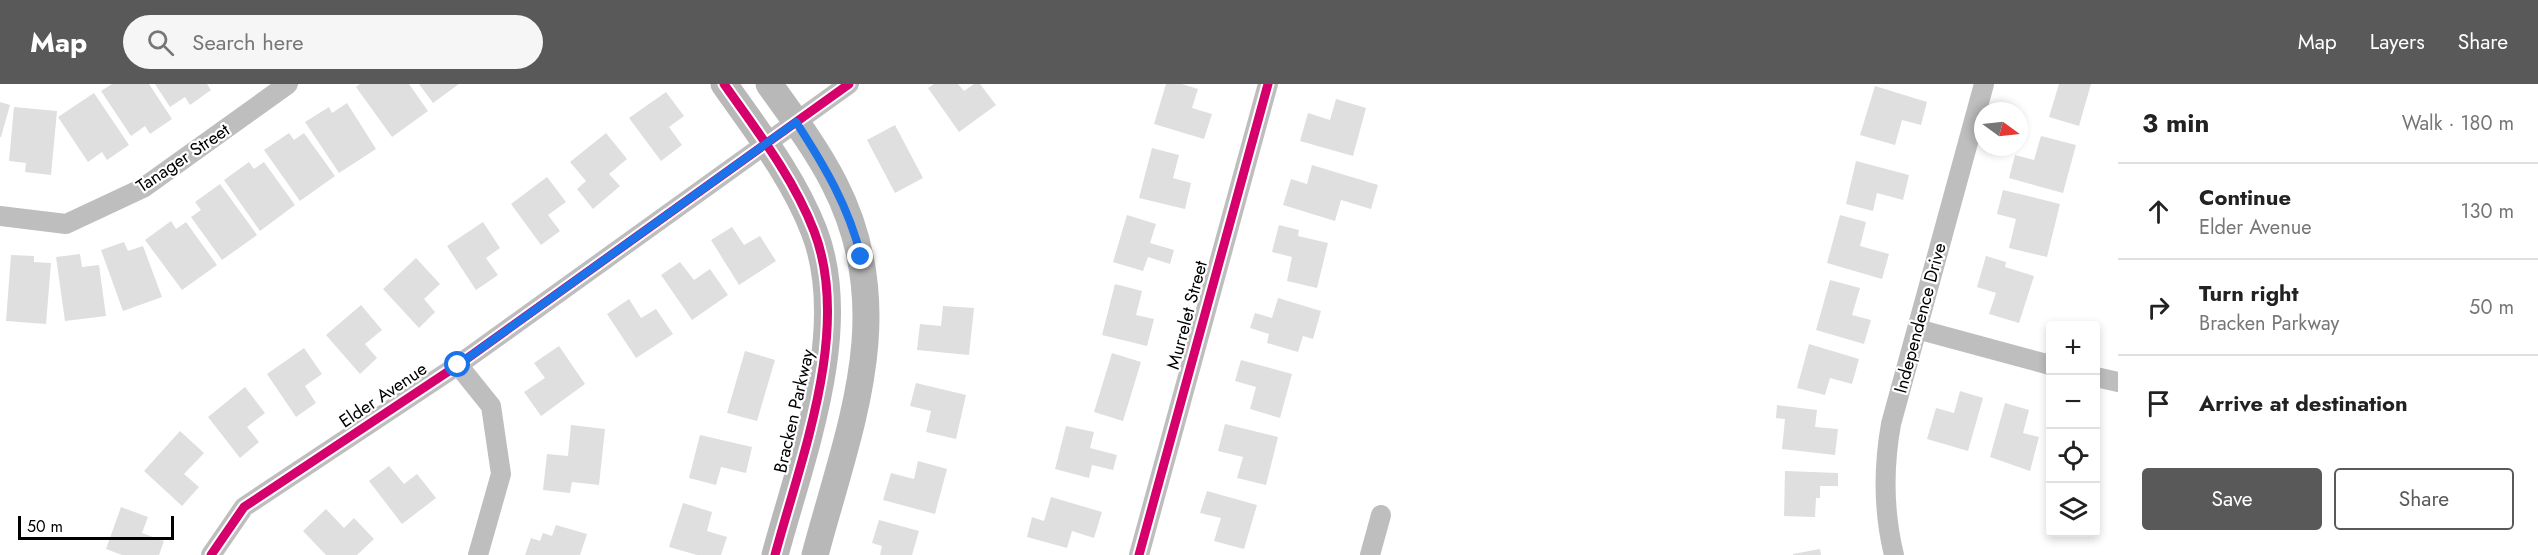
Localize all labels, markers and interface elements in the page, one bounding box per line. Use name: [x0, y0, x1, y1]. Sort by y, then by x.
search box: [123, 15, 543, 69]
text: Map: [30, 22, 87, 63]
icon: search: [144, 26, 177, 59]
text: Search here: [192, 26, 304, 58]
text: Map: [2298, 27, 2337, 57]
text: Layers: [2370, 27, 2425, 57]
text: Share: [2458, 27, 2508, 57]
north arrow: [1974, 102, 2028, 156]
text: 3 min: [2142, 104, 2209, 142]
text: Walk · 180 m: [2402, 109, 2514, 138]
street label: Tanager Street: [131, 117, 235, 199]
text: Continue: [2199, 181, 2291, 213]
icon: ahead: [2142, 195, 2175, 228]
text: 130 m: [2460, 197, 2514, 226]
text: Elder Avenue: [2199, 213, 2311, 242]
street label: Independence Drive: [1887, 240, 1953, 396]
route end: [847, 243, 873, 269]
street label: Murrelet Street: [1160, 257, 1214, 372]
text: Turn right: [2199, 277, 2299, 309]
icon: right: [2142, 291, 2175, 324]
text: 50 m: [2469, 293, 2514, 322]
text: Bracken Parkway: [2199, 309, 2339, 338]
map controls: [2046, 321, 2100, 537]
button: +: [2046, 321, 2100, 375]
street label: Bracken Parkway: [767, 346, 821, 475]
route start: [444, 351, 470, 377]
street label: Elder Avenue: [334, 356, 432, 434]
button: −: [2046, 375, 2100, 429]
icon: arrive: [2142, 387, 2175, 420]
text: Arrive at destination: [2199, 387, 2408, 419]
button: locate: [2046, 429, 2100, 483]
button: Save: [2142, 468, 2322, 530]
button: Share: [2334, 468, 2514, 530]
button: layers: [2046, 483, 2100, 537]
scale bar: [18, 513, 174, 540]
text: 50 m: [27, 515, 63, 538]

